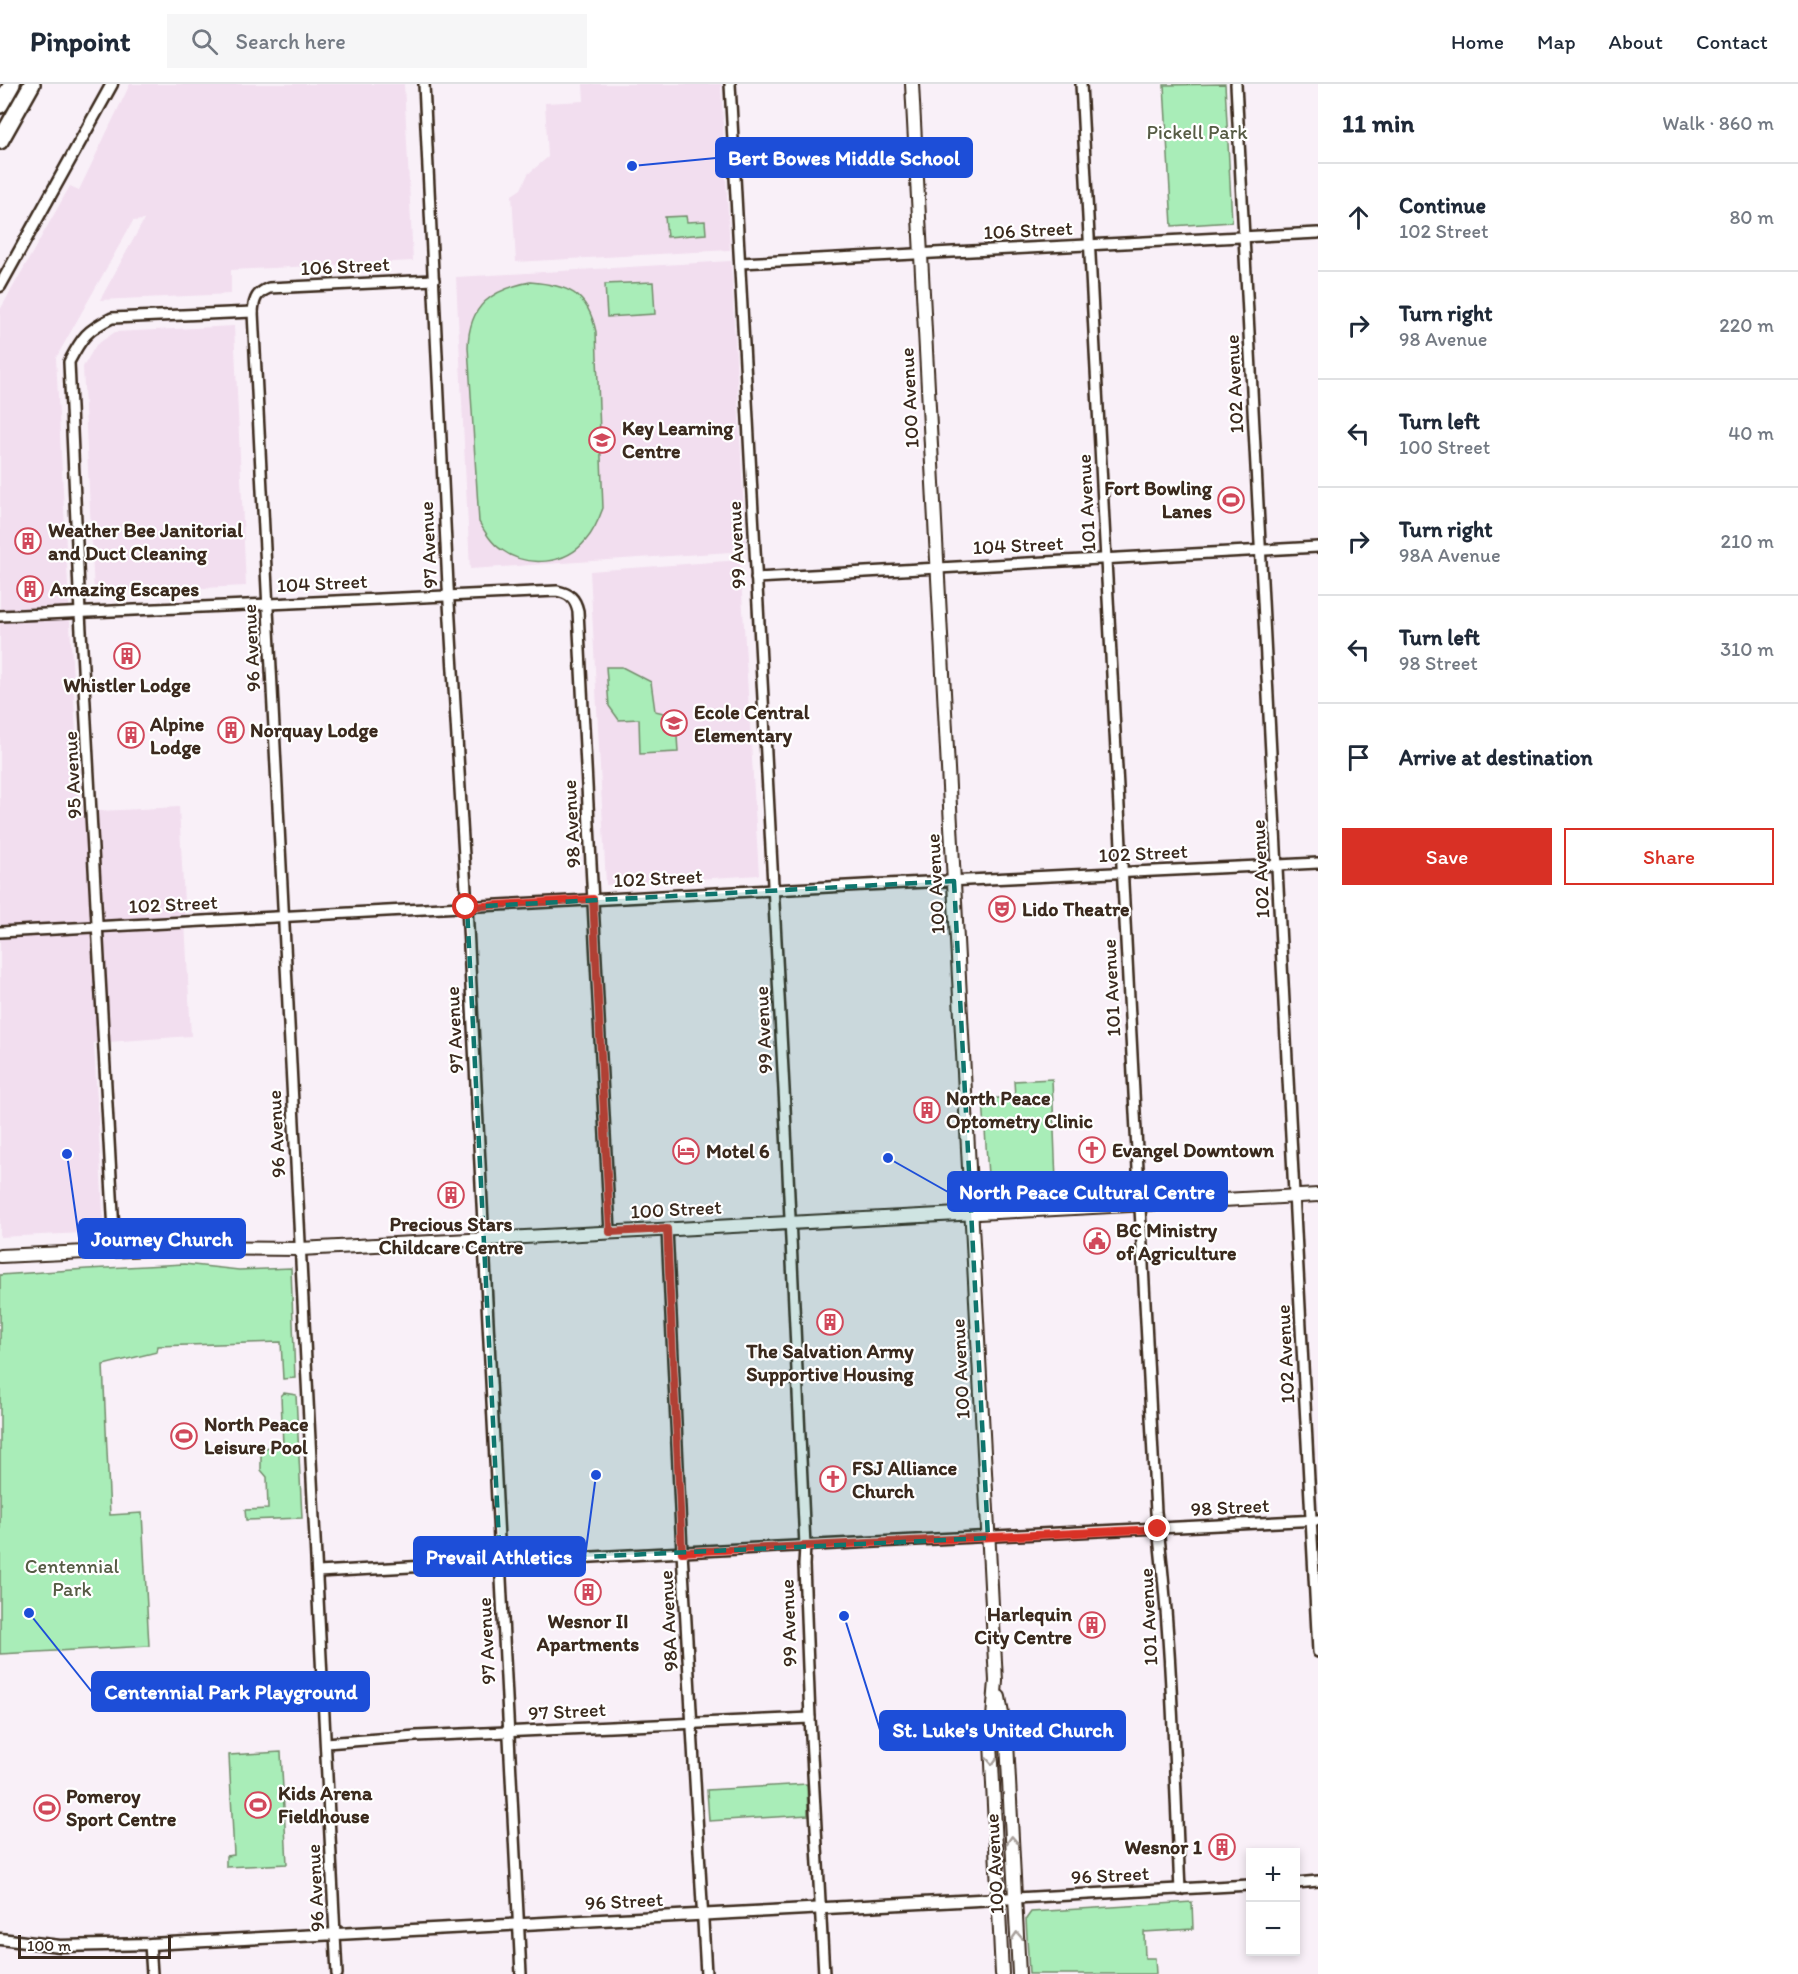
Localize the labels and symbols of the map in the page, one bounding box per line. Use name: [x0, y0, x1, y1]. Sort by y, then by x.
park label: Pickell Park: [1146, 120, 1248, 144]
callout: Bert Bowes Middle School: [716, 138, 972, 177]
text: Bert Bowes Middle School: [728, 145, 961, 170]
street label: 106 Street: [983, 216, 1073, 244]
street label: 106 Street: [300, 252, 390, 280]
street label: 102 Avenue: [1219, 334, 1249, 434]
street label: 100 Avenue: [894, 347, 924, 449]
place label: Key Learning Centre: [622, 416, 734, 463]
school or university icon: Key Learning Centre: [587, 425, 617, 455]
street label: 101 Avenue: [1071, 453, 1101, 553]
place label: Fort Bowling Lanes: [1104, 476, 1213, 523]
sports icon: Fort Bowling Lanes: [1216, 485, 1246, 515]
street label: 99 Avenue: [722, 500, 750, 590]
street label: 97 Avenue: [414, 501, 442, 589]
place label: Weather Bee Janitorial and Duct Cleaning: [48, 518, 243, 566]
building icon: Weather Bee Janitorial and Duct Cleaning: [13, 526, 43, 556]
street label: 104 Street: [972, 531, 1064, 559]
street label: 104 Street: [276, 569, 368, 597]
building icon: Amazing Escapes: [15, 574, 45, 604]
place label: Amazing Escapes: [49, 577, 199, 602]
street label: 96 Avenue: [237, 603, 265, 693]
building icon: Whistler Lodge: [112, 641, 142, 671]
place label: Whistler Lodge: [63, 673, 191, 698]
place label: Ecole Central Elementary: [694, 700, 810, 748]
school or university icon: Ecole Central Elementary: [659, 708, 689, 738]
place label: Alpine Lodge: [149, 712, 205, 760]
building icon: Norquay Lodge: [216, 715, 246, 745]
place label: Norquay Lodge: [250, 718, 379, 743]
building icon: Alpine Lodge: [116, 720, 146, 750]
street label: 95 Avenue: [58, 730, 86, 820]
street label: 98 Avenue: [557, 779, 585, 869]
street label: 102 Avenue: [1245, 819, 1275, 919]
street label: 100 Avenue: [920, 833, 950, 935]
street label: 102 Street: [1098, 839, 1188, 867]
street label: 102 Street: [613, 864, 703, 892]
street label: 102 Street: [128, 890, 218, 918]
route start: [452, 893, 478, 919]
theatre icon: Lido Theatre: [987, 894, 1017, 924]
place label: Lido Theatre: [1022, 897, 1130, 921]
street label: 101 Avenue: [1096, 938, 1126, 1038]
street label: 99 Avenue: [749, 985, 777, 1075]
street label: 97 Avenue: [440, 986, 468, 1074]
place label: North Peace Optometry Clinic: [946, 1086, 1094, 1134]
street label: 96 Avenue: [262, 1089, 290, 1179]
building icon: North Peace Optometry Clinic: [912, 1095, 942, 1125]
church icon: Evangel Downtown: [1077, 1135, 1107, 1165]
hotel icon: Motel 6: [671, 1136, 701, 1166]
place label: Evangel Downtown: [1112, 1138, 1275, 1163]
place label: Motel 6: [706, 1139, 770, 1163]
callout: North Peace Cultural Centre: [948, 1172, 1227, 1211]
text: North Peace Cultural Centre: [959, 1179, 1215, 1204]
building icon: Precious Stars Childcare Centre: [436, 1180, 466, 1210]
street label: 100 Street: [630, 1195, 722, 1223]
place label: Precious Stars Childcare Centre: [379, 1212, 524, 1259]
place label: BC Ministry of Agriculture: [1116, 1218, 1237, 1266]
callout: Journey Church: [79, 1219, 245, 1258]
text: Journey Church: [90, 1226, 234, 1252]
public building icon: BC Ministry of Agriculture: [1082, 1226, 1112, 1256]
street label: 102 Avenue: [1270, 1304, 1300, 1404]
building icon: The Salvation Army Supportive Housing: [815, 1307, 845, 1337]
street label: 100 Avenue: [945, 1318, 975, 1420]
place label: The Salvation Army Supportive Housing: [745, 1339, 915, 1387]
place label: North Peace Leisure Pool: [204, 1412, 309, 1459]
sports icon: North Peace Leisure Pool: [169, 1421, 199, 1451]
place label: FSJ Alliance Church: [852, 1456, 958, 1503]
church icon: FSJ Alliance Church: [818, 1464, 848, 1494]
street label: 98 Street: [1190, 1493, 1270, 1521]
route end: [1144, 1515, 1170, 1541]
callout: Prevail Athletics: [414, 1537, 585, 1576]
text: Prevail Athletics: [426, 1544, 572, 1569]
park label: Centennial Park: [25, 1554, 120, 1601]
street label: 101 Avenue: [1133, 1567, 1163, 1667]
street label: 98A Avenue: [653, 1570, 683, 1672]
building icon: Wesnor II Apartments: [573, 1577, 603, 1607]
street label: 99 Avenue: [774, 1579, 802, 1667]
street label: 97 Avenue: [472, 1597, 500, 1685]
place label: Harlequin City Centre: [974, 1602, 1073, 1650]
place label: Wesnor II Apartments: [536, 1609, 639, 1657]
building icon: Harlequin City Centre: [1077, 1610, 1107, 1640]
callout: Centennial Park Playground: [92, 1672, 369, 1711]
text: Centennial Park Playground: [104, 1679, 358, 1705]
street label: 97 Street: [528, 1697, 606, 1725]
callout: St. Luke's United Church: [880, 1711, 1125, 1750]
text: St. Luke's United Church: [892, 1717, 1114, 1742]
one-way arrow: [985, 1756, 998, 1765]
place label: Kids Arena Fieldhouse: [278, 1781, 373, 1828]
place label: Pomeroy Sport Centre: [66, 1784, 177, 1832]
sports icon: Kids Arena Fieldhouse: [243, 1790, 273, 1820]
sports icon: Pomeroy Sport Centre: [32, 1793, 62, 1823]
street label: 100 Avenue: [979, 1813, 1009, 1915]
building icon: Wesnor 1: [1207, 1832, 1237, 1862]
one-way arrow: [1006, 1835, 1019, 1844]
place label: Wesnor 1: [1125, 1835, 1203, 1859]
street label: 96 Avenue: [301, 1843, 329, 1933]
street label: 96 Street: [1070, 1861, 1150, 1889]
street label: 96 Street: [584, 1887, 664, 1915]
scale bar: [18, 1932, 171, 1960]
one-way arrow: [1011, 1932, 1024, 1941]

